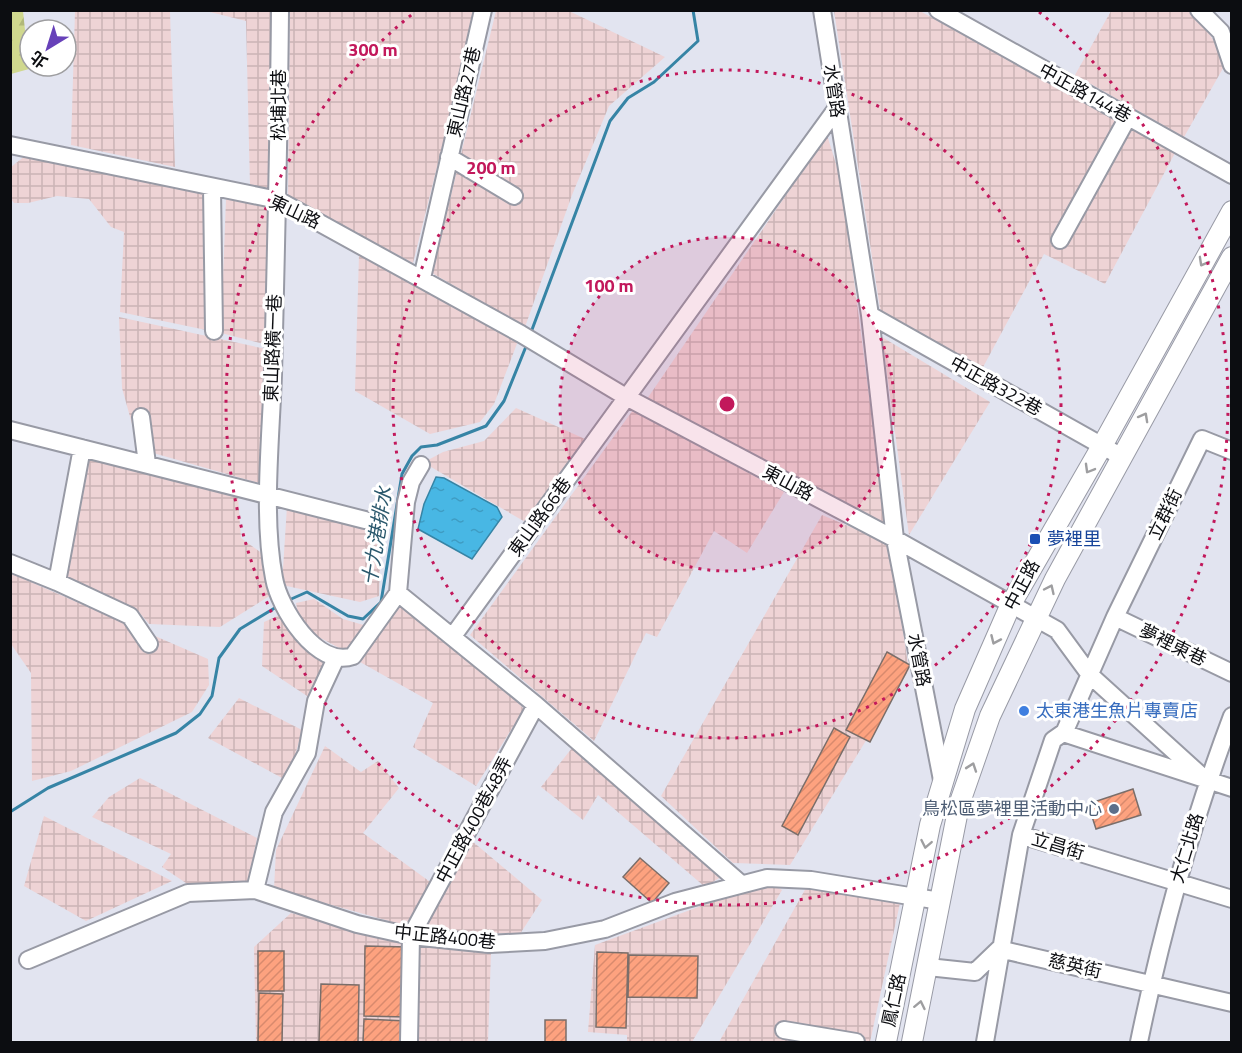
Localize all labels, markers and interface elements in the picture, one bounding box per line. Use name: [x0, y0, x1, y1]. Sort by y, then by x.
north arrow: [18, 18, 78, 78]
text: 300 m: [348, 36, 398, 63]
street label: 東山路27巷: [440, 44, 487, 140]
text: 北: [25, 45, 52, 74]
street label: 中正路144巷: [1034, 56, 1137, 129]
street label: 水管路: [817, 62, 852, 120]
street label: 松埔北巷: [265, 69, 292, 141]
text: 200 m: [466, 154, 516, 181]
street label: 東山路: [265, 188, 325, 235]
one-way arrow: [1199, 256, 1210, 266]
text: 100 m: [584, 272, 634, 299]
street label: 東山路橫一巷: [257, 294, 288, 402]
street label: 中正路322巷: [945, 349, 1048, 422]
centre of rings: [717, 394, 737, 414]
one-way arrow: [1136, 413, 1148, 424]
street label: 東山路: [758, 458, 818, 507]
one-way arrow: [1084, 463, 1096, 473]
street label: 東山路66巷: [502, 471, 578, 562]
water label: 十九港排水: [353, 483, 400, 588]
street label: 立群街: [1141, 484, 1189, 544]
place label: 夢裡里: [1047, 525, 1101, 552]
marker: 夢裡里: [1028, 532, 1042, 546]
street label: 中正路: [997, 555, 1046, 615]
one-way arrow: [1043, 584, 1055, 595]
street label: 夢裡東巷: [1135, 617, 1211, 672]
street label: 水管路: [901, 631, 938, 689]
one-way arrow: [990, 634, 1002, 645]
place label: 太東港生魚片專賣店: [1036, 697, 1198, 724]
marker: 太東港生魚片專賣店: [1017, 704, 1031, 718]
street label: 中正路400巷48弄: [429, 751, 518, 888]
one-way arrow: [965, 762, 977, 773]
place label: 鳥松區夢裡里活動中心: [922, 795, 1102, 822]
marker: 鳥松區夢裡里活動中心: [1107, 802, 1121, 816]
street label: 大仁北路: [1163, 809, 1210, 886]
street label: 立昌街: [1028, 825, 1088, 866]
one-way arrow: [920, 839, 933, 849]
street label: 中正路400巷: [393, 918, 497, 955]
street label: 慈英街: [1046, 946, 1104, 985]
street label: 鳳仁路: [875, 971, 912, 1029]
one-way arrow: [913, 1000, 926, 1010]

